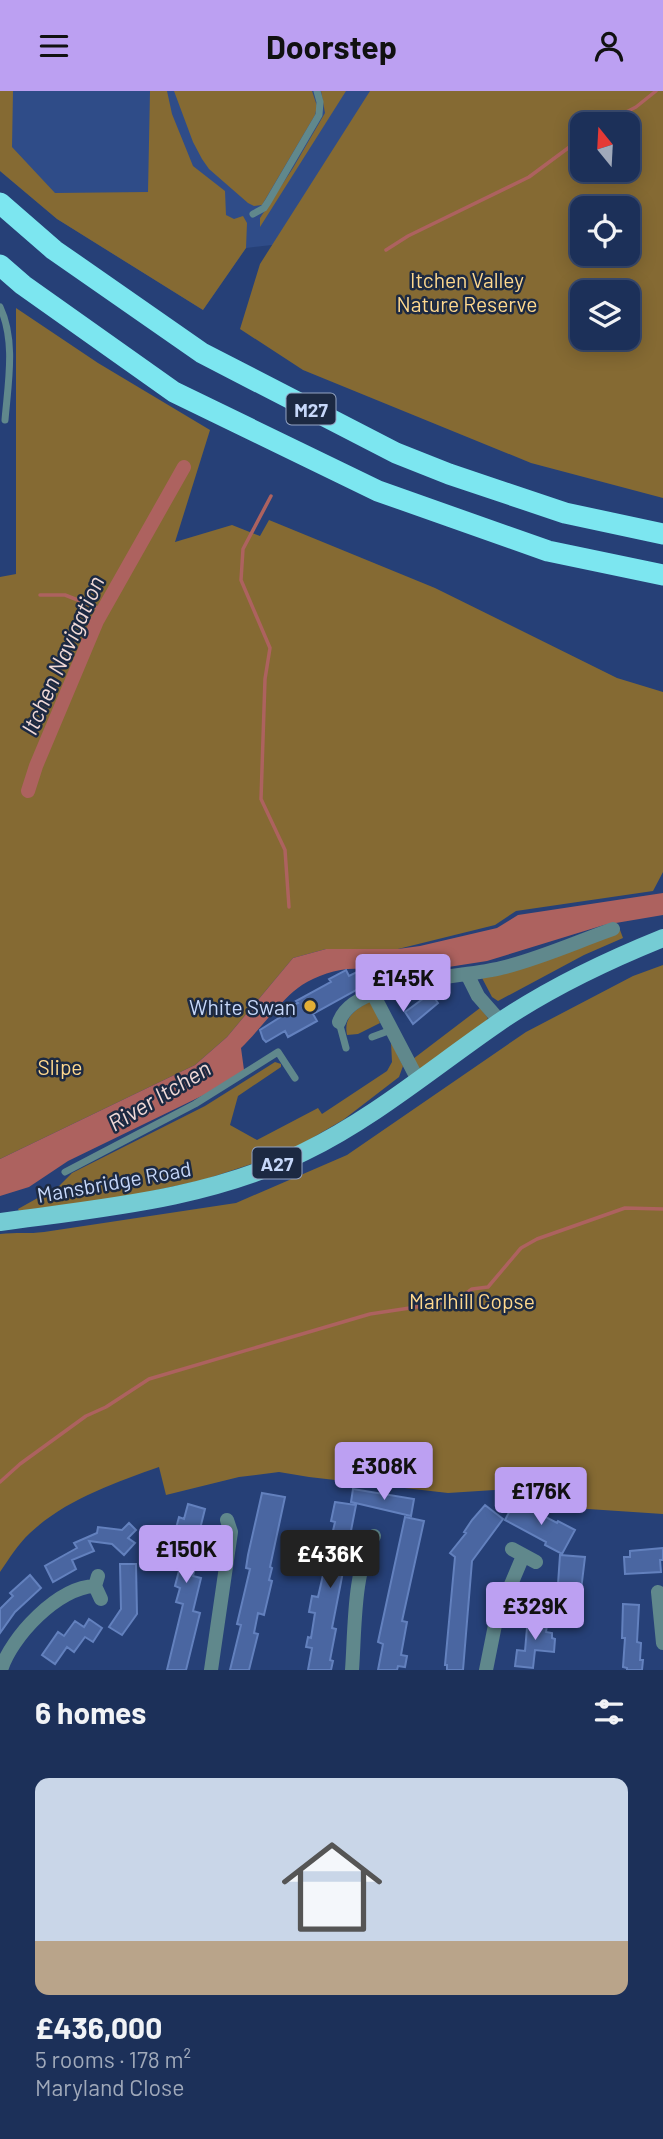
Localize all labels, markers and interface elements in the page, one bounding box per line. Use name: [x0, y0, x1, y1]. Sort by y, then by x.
icon: menu: [35, 27, 73, 65]
text: Doorstep: [266, 27, 397, 65]
icon: person: [590, 27, 628, 65]
north arrow: [570, 112, 640, 182]
map controls: [570, 112, 640, 350]
button: locate: [570, 196, 640, 266]
park label: Itchen Valley Nature Reserve: [397, 267, 537, 316]
button: layers: [570, 280, 640, 350]
road number: M27: [286, 393, 336, 425]
water label: Itchen Navigation: [14, 571, 110, 739]
pin: £145K: [354, 955, 452, 1014]
text: £145K: [372, 963, 434, 991]
place label: White Swan: [189, 994, 296, 1019]
marker: White Swan: [302, 998, 318, 1014]
water label: River Itchen: [103, 1053, 215, 1137]
park label: Slipe: [37, 1054, 83, 1079]
road number: A27: [252, 1147, 302, 1179]
street label: Mansbridge Road: [35, 1155, 193, 1207]
park label: Marlhill Copse: [409, 1288, 535, 1313]
pin: £308K: [335, 1443, 433, 1502]
text: £308K: [351, 1451, 417, 1479]
pin: £176K: [492, 1467, 590, 1527]
text: £176K: [511, 1476, 571, 1504]
pin: £150K: [137, 1525, 235, 1585]
pin: £436K: [281, 1531, 379, 1590]
text: £150K: [155, 1534, 217, 1562]
text: £436K: [296, 1539, 364, 1567]
pin: £329K: [486, 1583, 584, 1642]
text: £329K: [502, 1591, 568, 1619]
icon: filters: [590, 1693, 628, 1731]
text: 6 homes: [35, 1694, 146, 1730]
icon: home: [269, 1824, 395, 1950]
text: £436,000: [35, 2009, 162, 2045]
text: 5 rooms · 178 m²: [35, 2045, 191, 2073]
text: Maryland Close: [35, 2073, 184, 2101]

